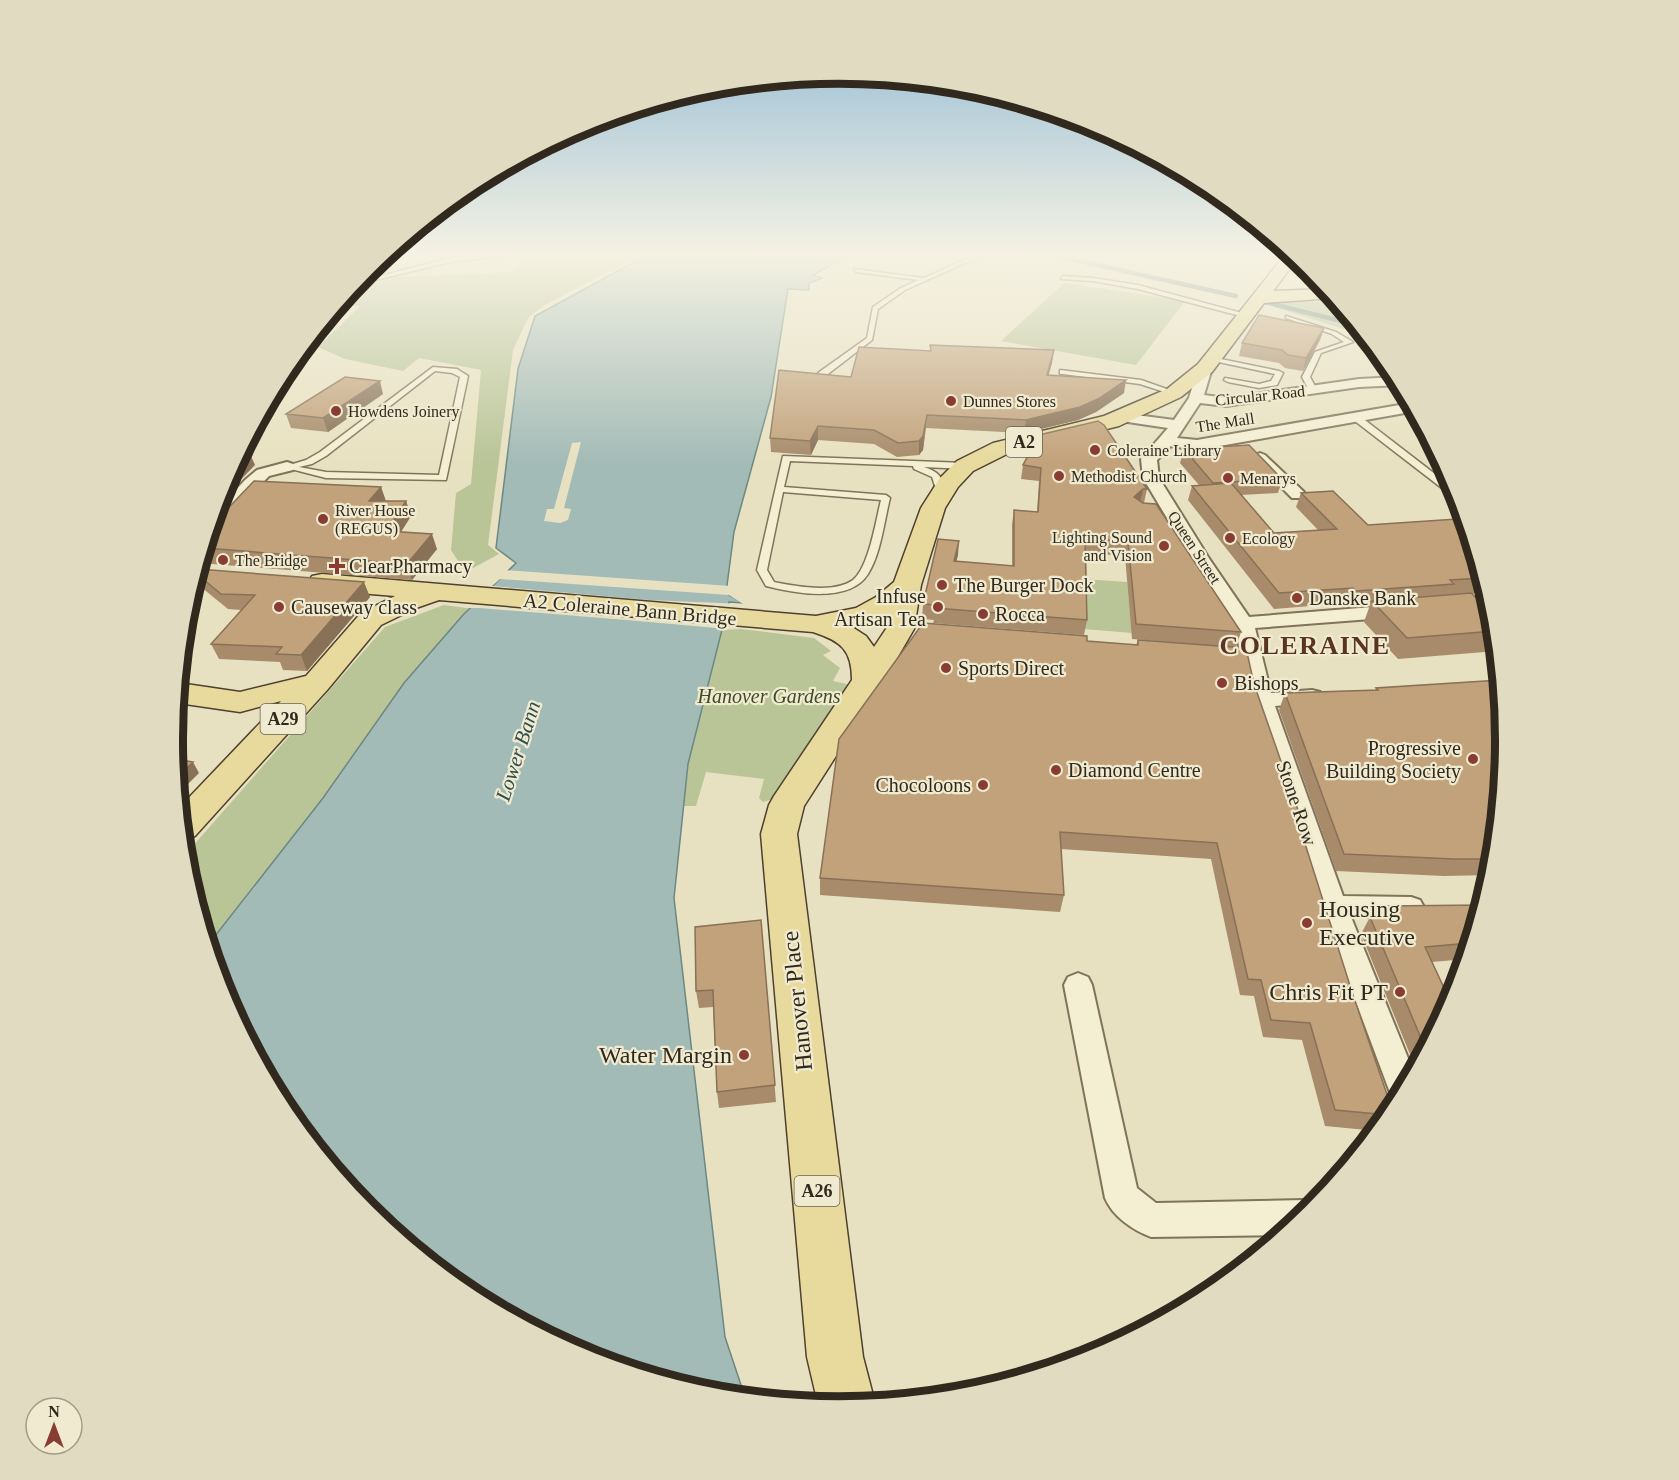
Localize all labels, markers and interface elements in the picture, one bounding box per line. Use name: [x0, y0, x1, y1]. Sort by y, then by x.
street label: Circular Road: [1214, 382, 1306, 409]
place label: Dunnes Stores: [963, 393, 1056, 410]
marker: Dunnes Stores: [944, 394, 958, 408]
place label: Howdens Joinery: [348, 403, 460, 421]
marker: Howdens Joinery: [329, 404, 343, 418]
street label: The Mall: [1195, 409, 1256, 436]
road number: A2: [1006, 427, 1042, 457]
place label: Coleraine Library: [1107, 442, 1221, 460]
marker: Coleraine Library: [1088, 443, 1102, 457]
place label: Methodist Church: [1071, 468, 1187, 485]
marker: Methodist Church: [1052, 469, 1066, 483]
place label: Menarys: [1240, 470, 1296, 488]
marker: Menarys: [1221, 471, 1235, 485]
place label: River House (REGUS): [335, 502, 415, 538]
street label: Queen Street: [1165, 508, 1225, 587]
marker: River House (REGUS): [316, 512, 330, 526]
place label: Lighting Sound and Vision: [1052, 529, 1152, 564]
place label: Ecology: [1242, 530, 1295, 548]
marker: Ecology: [1223, 531, 1237, 545]
marker: Lighting Sound and Vision: [1157, 539, 1171, 553]
place label: The Bridge: [235, 552, 307, 570]
marker: The Bridge: [216, 553, 230, 567]
place label: ClearPharmacy: [349, 555, 472, 578]
marker: ClearPharmacy: [330, 559, 344, 573]
place label: The Burger Dock: [954, 574, 1094, 597]
marker: The Burger Dock: [935, 578, 949, 592]
place label: Infuse Artisan Tea: [834, 585, 926, 630]
place label: Danske Bank: [1309, 587, 1416, 609]
street label: A2 Coleraine Bann Bridge: [522, 589, 738, 630]
marker: Danske Bank: [1290, 591, 1304, 605]
place label: Causeway class: [291, 596, 417, 619]
marker: Causeway class: [272, 600, 286, 614]
marker: Infuse Artisan Tea: [931, 600, 945, 614]
place label: Rocca: [995, 603, 1045, 625]
marker: Rocca: [976, 607, 990, 621]
district label: COLERAINE: [1220, 631, 1390, 660]
place label: Sports Direct: [958, 657, 1065, 680]
marker: Sports Direct: [939, 661, 953, 675]
place label: Bishops: [1234, 672, 1299, 695]
marker: Bishops: [1215, 676, 1229, 690]
park label: Hanover Gardens: [696, 685, 841, 707]
water label: Lower Bann: [490, 698, 545, 805]
road number: A29: [260, 704, 306, 734]
place label: Progressive Building Society: [1326, 737, 1461, 783]
marker: Progressive Building Society: [1466, 752, 1480, 766]
street label: Stone Row: [1272, 758, 1322, 849]
place label: Diamond Centre: [1068, 759, 1201, 781]
marker: Diamond Centre: [1049, 763, 1063, 777]
place label: Chocoloons: [875, 774, 971, 796]
marker: Chocoloons: [976, 778, 990, 792]
place label: Housing Executive: [1319, 896, 1415, 950]
marker: Housing Executive: [1300, 916, 1314, 930]
street label: Hanover Place: [777, 930, 817, 1072]
place label: Chris Fit PT: [1269, 979, 1388, 1005]
marker: Chris Fit PT: [1393, 985, 1407, 999]
place label: Water Margin: [599, 1042, 732, 1068]
marker: Water Margin: [737, 1048, 751, 1062]
road number: A26: [794, 1176, 840, 1206]
north arrow: [24, 1396, 84, 1456]
text: N: [48, 1403, 60, 1420]

